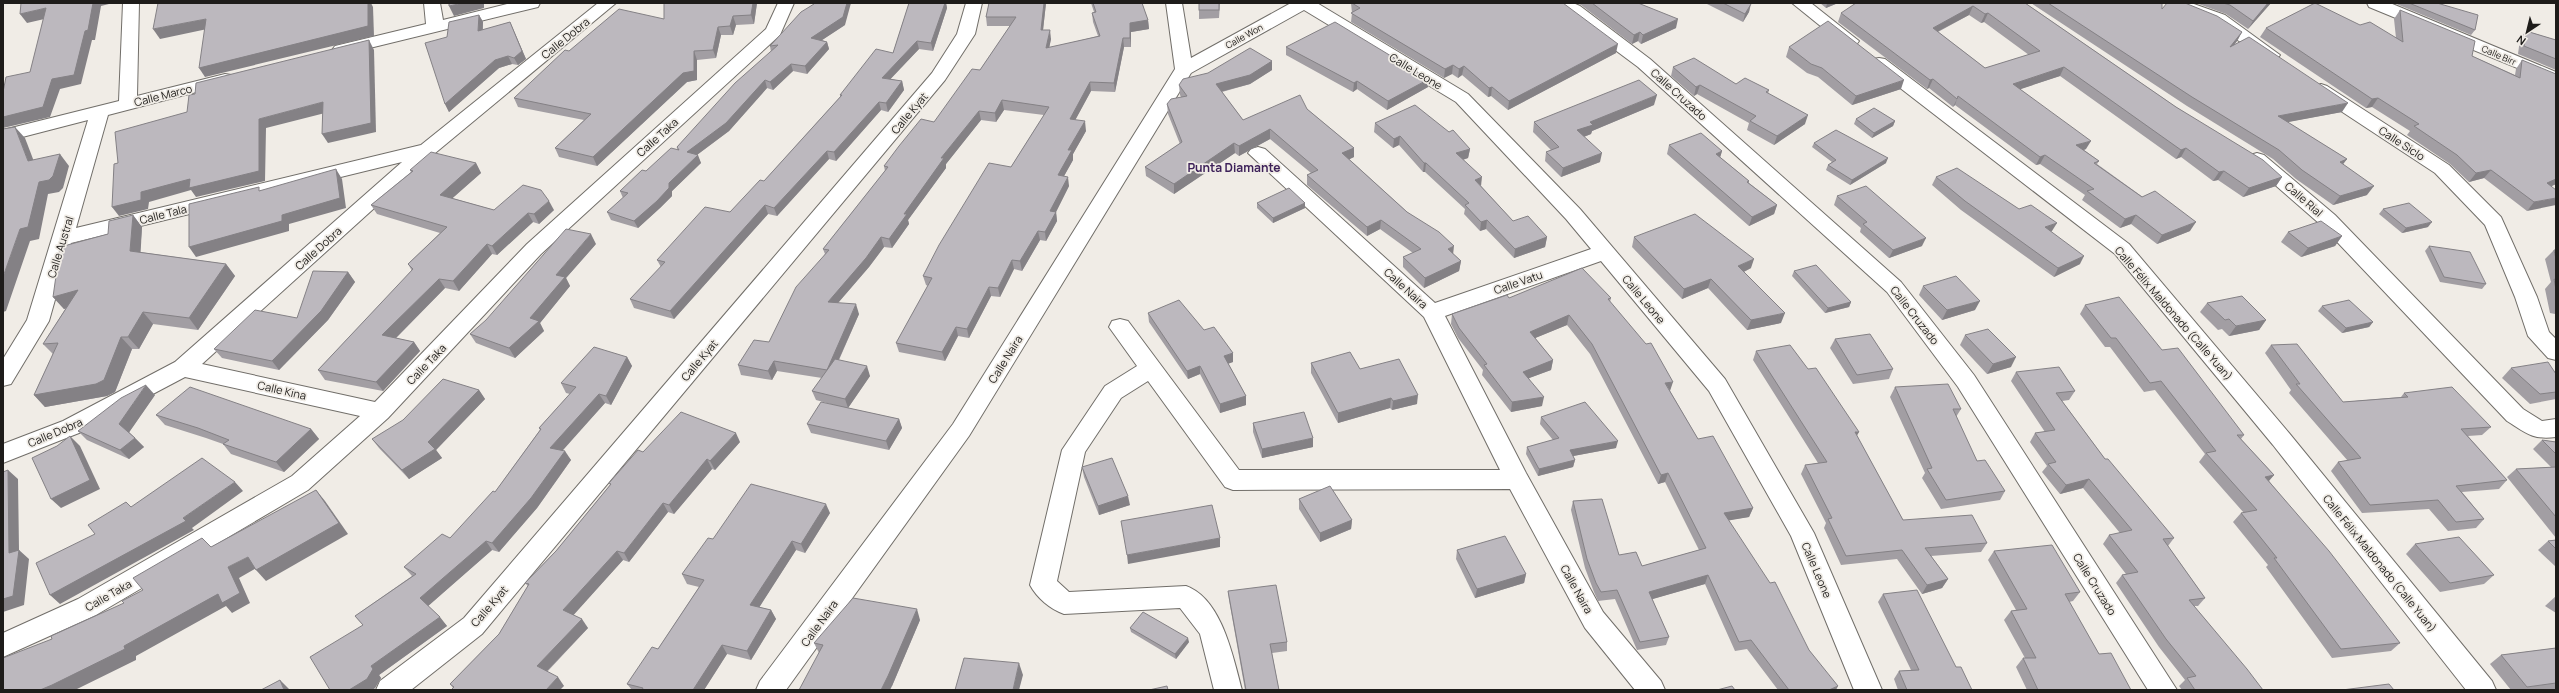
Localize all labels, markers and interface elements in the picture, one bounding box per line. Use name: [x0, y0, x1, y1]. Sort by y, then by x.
north arrow: [2507, 12, 2547, 52]
street label: Calle Dobra: [538, 14, 592, 62]
street label: Calle Won: [1223, 20, 1265, 52]
text: N: [2513, 32, 2529, 49]
street label: Calle Birr: [2480, 42, 2519, 68]
street label: Calle Leone: [1387, 49, 1446, 93]
street label: Calle Cruzado: [1648, 65, 1711, 124]
street label: Calle Marco: [132, 80, 194, 109]
street label: Calle Kyat: [887, 89, 931, 137]
street label: Calle Taka: [633, 114, 681, 160]
street label: Calle Siclo: [2376, 123, 2428, 164]
district label: Punta Diamante: [1187, 159, 1281, 176]
street label: Calle Rial: [2282, 178, 2326, 220]
street label: Calle Tala: [138, 201, 188, 227]
street label: Calle Austral: [43, 214, 77, 280]
street label: Calle Dobra: [291, 223, 345, 273]
street label: Calle Félix Maldonado (Calle Yuan): [2112, 243, 2236, 383]
street label: Calle Naira: [1381, 264, 1431, 312]
street label: Calle Vatu: [1491, 267, 1545, 297]
street label: Calle Leone: [1619, 271, 1669, 327]
street label: Calle Cruzado: [1887, 283, 1943, 348]
street label: Calle Naira: [984, 332, 1026, 386]
street label: Calle Kyat: [677, 336, 721, 384]
street label: Calle Taka: [403, 340, 449, 388]
street label: Calle Kina: [256, 377, 308, 403]
street label: Calle Dobra: [25, 414, 85, 450]
street label: Calle Félix Maldonado (Calle Yuan): [2320, 491, 2440, 635]
street label: Calle Leone: [1799, 540, 1836, 601]
street label: Calle Cruzado: [2070, 550, 2120, 618]
street label: Calle Naira: [1557, 562, 1597, 616]
street label: Calle Taka: [82, 576, 134, 614]
street label: Calle Kyat: [467, 582, 511, 630]
street label: Calle Naira: [797, 597, 841, 649]

